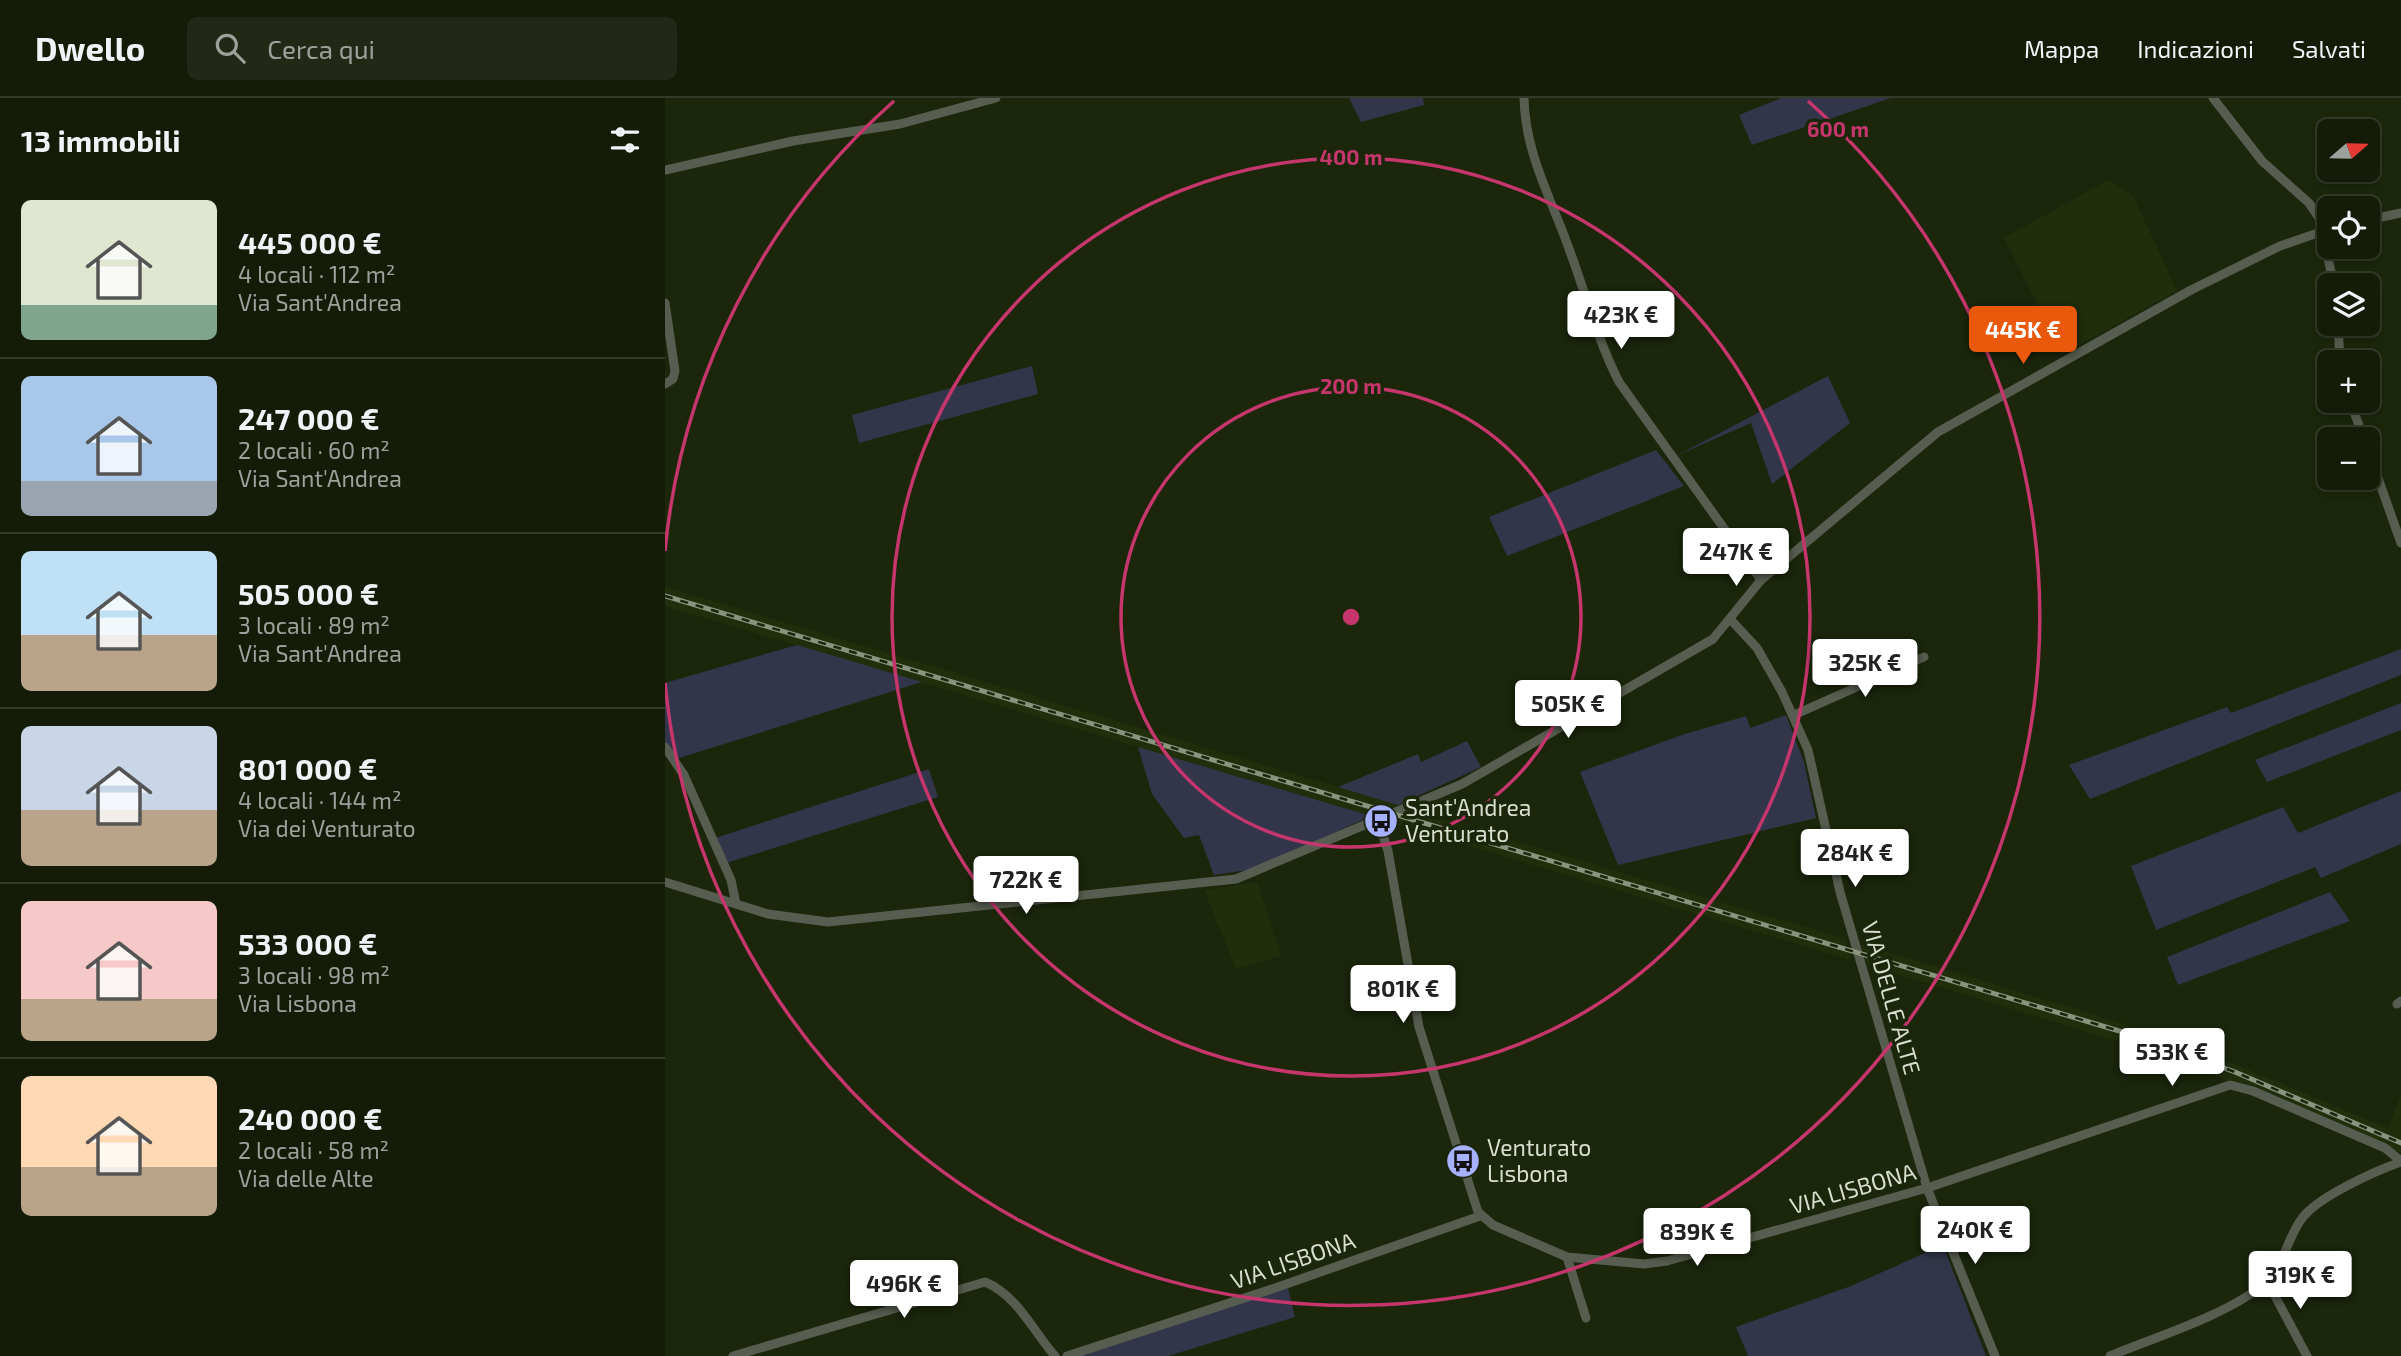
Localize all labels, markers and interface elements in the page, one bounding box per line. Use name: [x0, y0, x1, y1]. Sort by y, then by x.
search box: [187, 17, 677, 80]
text: Dwello: [35, 28, 145, 68]
icon: search: [211, 29, 249, 67]
text: Cerca qui: [267, 33, 375, 64]
text: Mappa: [2024, 34, 2099, 63]
text: Indicazioni: [2137, 34, 2254, 63]
text: Salvati: [2292, 34, 2366, 63]
text: 600 m: [1807, 116, 1869, 141]
north arrow: [2317, 119, 2380, 182]
map controls: [2317, 119, 2380, 490]
icon: filters: [606, 121, 644, 159]
text: 13 immobili: [21, 122, 181, 158]
text: 400 m: [1320, 144, 1382, 169]
button: locate: [2317, 196, 2380, 259]
text: 445 000 €: [238, 224, 382, 260]
icon: home: [77, 228, 161, 312]
text: 4 locali · 112 m²: [238, 260, 395, 288]
button: layers: [2317, 273, 2380, 336]
text: Via Sant'Andrea: [238, 288, 402, 316]
pin: 423K €: [1564, 292, 1678, 351]
text: 423K €: [1583, 300, 1659, 328]
pin: 445K €: [1966, 306, 2080, 366]
text: 445K €: [1985, 315, 2061, 343]
button: +: [2317, 350, 2380, 413]
text: 200 m: [1320, 373, 1382, 398]
text: 247 000 €: [238, 400, 379, 436]
icon: home: [77, 404, 161, 488]
button: −: [2317, 427, 2380, 490]
text: 2 locali · 60 m²: [238, 436, 390, 464]
text: Via Sant'Andrea: [238, 464, 402, 492]
pin: 247K €: [1679, 528, 1793, 588]
text: 247K €: [1699, 537, 1773, 565]
text: 505 000 €: [238, 575, 379, 611]
icon: home: [77, 579, 161, 663]
centre of rings: [1339, 605, 1363, 629]
text: 3 locali · 89 m²: [238, 611, 390, 639]
text: Via Sant'Andrea: [238, 639, 402, 667]
pin: 325K €: [1808, 640, 1922, 699]
text: 325K €: [1828, 648, 1902, 676]
pin: 505K €: [1511, 680, 1625, 740]
text: 505K €: [1531, 689, 1605, 717]
text: 801 000 €: [238, 750, 378, 786]
icon: home: [77, 754, 161, 838]
text: 4 locali · 144 m²: [238, 786, 402, 814]
place label: Sant'Andrea Venturato: [1405, 793, 1531, 847]
bus stop icon: Sant'Andrea Venturato: [1362, 802, 1400, 840]
text: Via dei Venturato: [238, 814, 416, 842]
pin: 284K €: [1798, 830, 1912, 889]
text: 284K €: [1817, 838, 1893, 866]
pin: 722K €: [969, 856, 1083, 916]
text: 722K €: [990, 865, 1062, 893]
street label: VIA DELLE ALTE: [1857, 918, 1927, 1078]
text: 533 000 €: [238, 925, 378, 961]
icon: home: [77, 929, 161, 1013]
text: 3 locali · 98 m²: [238, 961, 390, 989]
pin: 801K €: [1346, 965, 1460, 1025]
text: 801K €: [1367, 974, 1439, 1002]
text: Via Lisbona: [238, 989, 357, 1017]
pin: 533K €: [2115, 1028, 2229, 1088]
text: 533K €: [2136, 1037, 2208, 1065]
text: 240 000 €: [238, 1100, 382, 1136]
icon: home: [77, 1104, 161, 1188]
place label: Venturato Lisbona: [1487, 1133, 1591, 1187]
text: 2 locali · 58 m²: [238, 1136, 389, 1164]
bus stop icon: Venturato Lisbona: [1444, 1142, 1482, 1180]
street label: VIA LISBONA: [1786, 1156, 1920, 1219]
text: Via delle Alte: [238, 1164, 374, 1192]
pin: 240K €: [1918, 1206, 2032, 1266]
pin: 839K €: [1640, 1208, 1754, 1268]
text: 240K €: [1937, 1215, 2013, 1243]
text: 839K €: [1659, 1217, 1735, 1245]
street label: VIA LISBONA: [1227, 1225, 1359, 1294]
pin: 319K €: [2243, 1252, 2357, 1311]
pin: 496K €: [847, 1260, 961, 1320]
text: 319K €: [2265, 1260, 2335, 1288]
text: 496K €: [866, 1269, 942, 1297]

